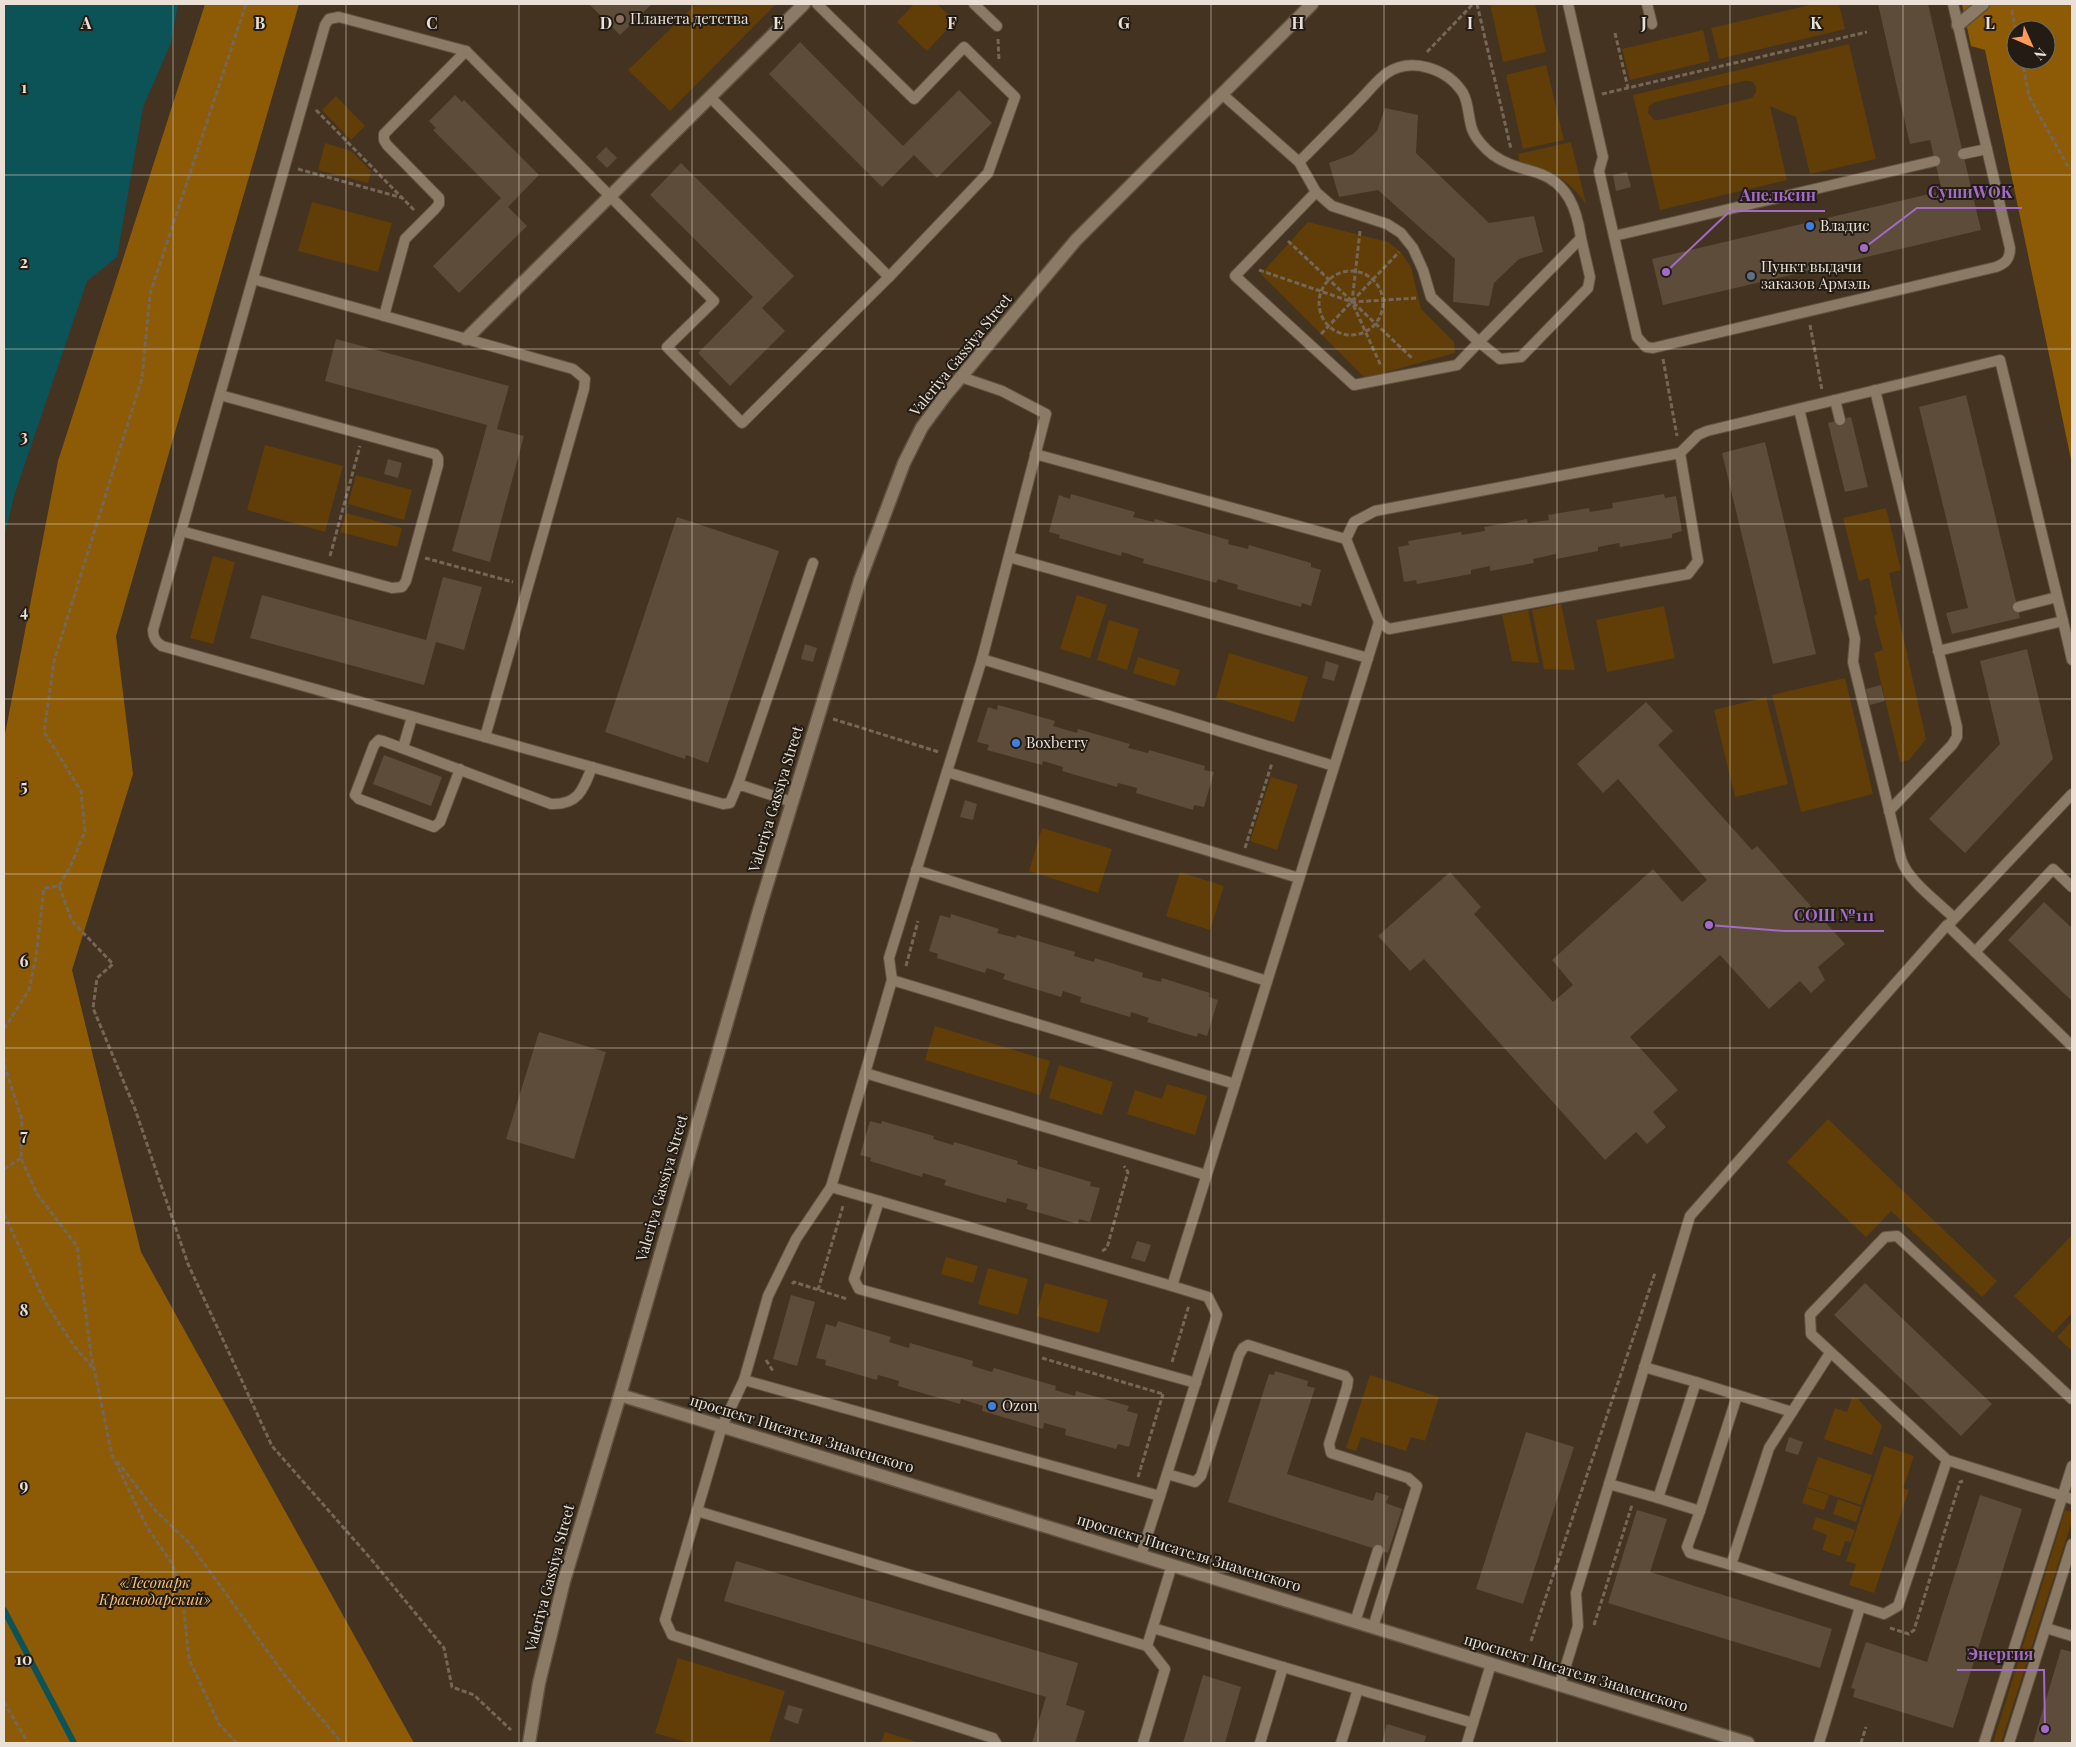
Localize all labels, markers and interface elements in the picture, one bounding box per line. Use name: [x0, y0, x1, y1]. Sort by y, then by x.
place label: Планета детства: [630, 8, 749, 28]
text: A: [80, 12, 92, 33]
text: B: [255, 12, 266, 33]
text: C: [426, 12, 438, 33]
text: D: [600, 12, 612, 33]
text: E: [773, 12, 783, 33]
text: F: [947, 12, 957, 33]
text: G: [1118, 12, 1130, 33]
text: H: [1292, 12, 1305, 33]
text: I: [1467, 12, 1473, 33]
text: J: [1640, 12, 1647, 33]
text: K: [1810, 12, 1822, 33]
text: L: [1985, 12, 1995, 33]
marker: Планета детства: [614, 13, 626, 25]
north arrow: [2006, 20, 2056, 70]
text: N: [2030, 44, 2051, 65]
text: 1: [21, 76, 27, 97]
callout: CушиWOK: [1917, 177, 2022, 208]
callout: Апельсин: [1730, 180, 1825, 211]
text: CушиWOK: [1928, 181, 2013, 202]
text: Апельсин: [1739, 184, 1816, 205]
place label: Владис: [1820, 215, 1870, 235]
marker: Владис: [1804, 220, 1816, 232]
text: 2: [20, 251, 28, 272]
place label: Пункт выдачи заказов Армэль: [1761, 256, 1870, 293]
marker: Пункт выдачи заказов Армэль: [1745, 270, 1757, 282]
street label: Valeriya Gassiya Street: [904, 289, 1016, 420]
text: 3: [20, 425, 28, 446]
text: 4: [20, 600, 28, 621]
street label: Valeriya Gassiya Street: [743, 723, 807, 875]
place label: Boxberry: [1026, 732, 1088, 752]
marker: Boxberry: [1010, 737, 1022, 749]
text: 5: [20, 775, 28, 796]
callout: СОШ №111: [1784, 900, 1884, 931]
text: СОШ №111: [1794, 904, 1874, 925]
text: 6: [20, 950, 29, 971]
street label: Valeriya Gassiya Street: [630, 1111, 692, 1264]
text: 7: [20, 1124, 28, 1145]
text: 8: [20, 1299, 29, 1320]
street label: проспект Писателя Знаменского: [688, 1389, 917, 1477]
place label: Ozon: [1002, 1395, 1037, 1415]
marker: Ozon: [986, 1400, 998, 1412]
text: 9: [20, 1474, 29, 1495]
street label: Valeriya Gassiya Street: [519, 1501, 579, 1655]
street label: проспект Писателя Знаменского: [1075, 1508, 1304, 1596]
park label: «Лесопарк Краснодарский»: [98, 1572, 211, 1609]
street label: проспект Писателя Знаменского: [1462, 1628, 1691, 1716]
callout: Энергия: [1957, 1639, 2044, 1670]
text: Энергия: [1967, 1643, 2033, 1664]
text: 10: [16, 1648, 32, 1669]

